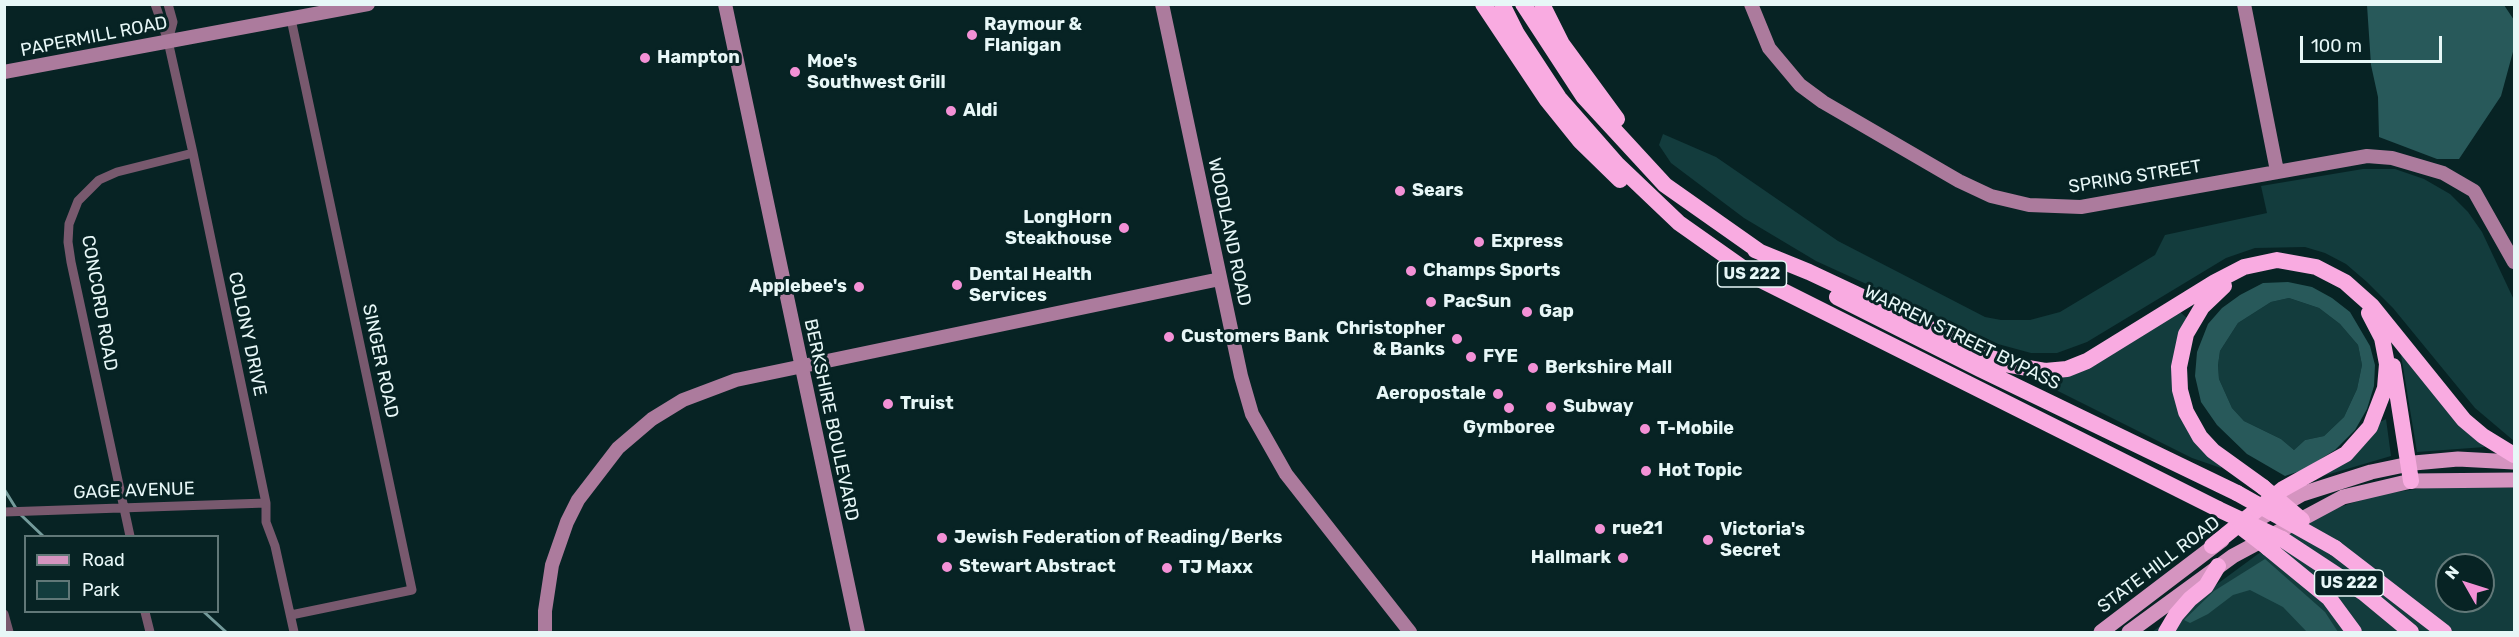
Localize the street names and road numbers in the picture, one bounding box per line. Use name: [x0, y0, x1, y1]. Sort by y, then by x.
street label: PAPERMILL ROAD: [19, 12, 169, 62]
street label: WOODLAND ROAD: [1203, 156, 1255, 308]
street label: SPRING STREET: [2067, 156, 2203, 198]
street label: CONCORD ROAD: [76, 233, 122, 373]
road number: US 222: [1718, 261, 1786, 287]
street label: COLONY DRIVE: [223, 270, 271, 398]
street label: WARREN STREET BYPASS: [1860, 281, 2064, 395]
street label: SINGER ROAD: [357, 302, 403, 420]
street label: BERKSHIRE BOULEVARD: [799, 317, 863, 523]
street label: GAGE AVENUE: [73, 478, 195, 504]
street label: STATE HILL ROAD: [2094, 512, 2224, 618]
road number: US 222: [2314, 570, 2384, 596]

